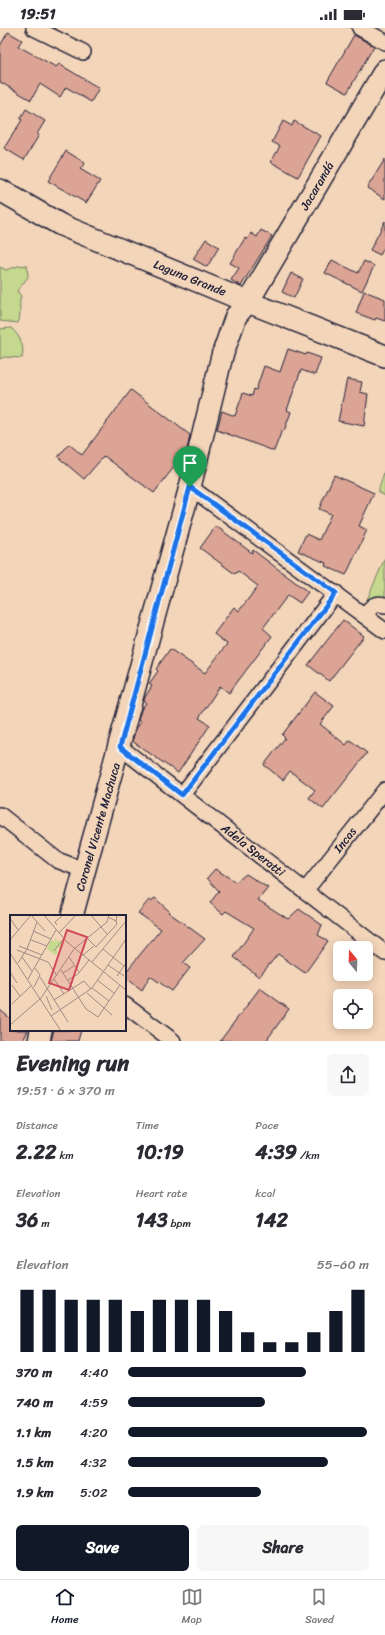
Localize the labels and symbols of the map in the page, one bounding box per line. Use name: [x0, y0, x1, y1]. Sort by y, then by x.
street label: Jacarandá: [293, 157, 340, 215]
street label: Laguna Grande: [150, 253, 230, 303]
pin: [173, 446, 207, 487]
street label: Coronel Vicente Machuca: [69, 760, 127, 894]
street label: Adela Speratti: [215, 817, 291, 883]
street label: Incas: [327, 822, 362, 859]
inset map: [10, 915, 126, 1031]
north arrow: [333, 941, 373, 981]

